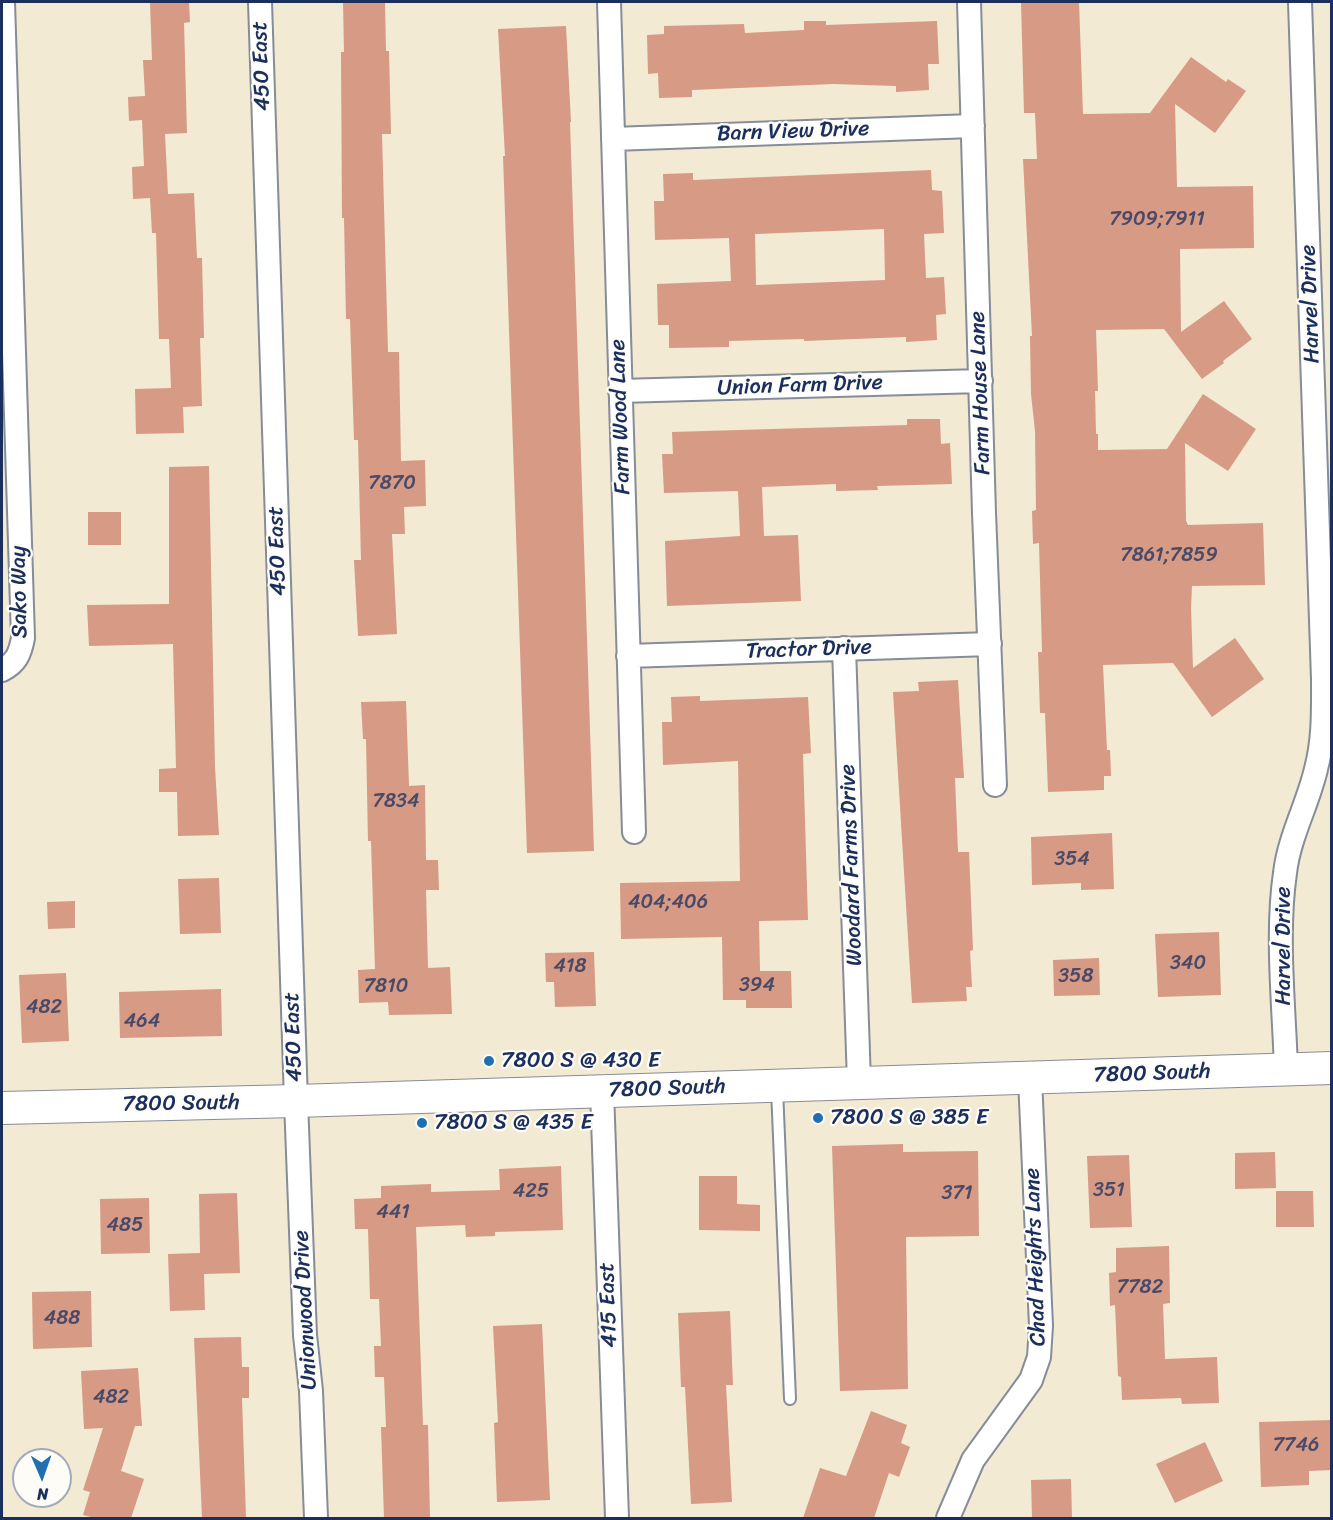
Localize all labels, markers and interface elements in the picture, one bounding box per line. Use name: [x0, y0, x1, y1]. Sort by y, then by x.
street label: 450 East: [247, 21, 277, 111]
street label: Barn View Drive: [716, 116, 870, 148]
house number: 7909;7911: [1109, 208, 1205, 232]
street label: Harvel Drive: [1296, 244, 1326, 364]
street label: Farm House Lane: [965, 311, 997, 475]
street label: Farm Wood Lane: [605, 339, 637, 495]
street label: Union Farm Drive: [717, 370, 883, 402]
house number: 7870: [368, 472, 416, 496]
street label: 450 East: [263, 506, 293, 596]
house number: 7861;7859: [1120, 544, 1218, 568]
street label: Sako Way: [6, 545, 34, 639]
street label: Tractor Drive: [746, 635, 872, 665]
street label: Woodard Farms Drive: [835, 764, 869, 966]
house number: 7834: [373, 790, 419, 814]
house number: 354: [1054, 848, 1090, 872]
street label: Harvel Drive: [1271, 887, 1297, 1005]
house number: 404;406: [628, 891, 708, 915]
house number: 340: [1170, 952, 1206, 976]
house number: 418: [553, 955, 587, 979]
house number: 358: [1058, 965, 1094, 989]
house number: 394: [739, 974, 775, 998]
house number: 7810: [364, 975, 408, 999]
street label: 450 East: [279, 992, 309, 1082]
house number: 482: [26, 996, 62, 1020]
house number: 464: [124, 1010, 160, 1034]
place label: 7800 S @ 430 E: [501, 1048, 660, 1074]
marker: 7800 S @ 430 E: [482, 1054, 496, 1068]
street label: 7800 South: [1093, 1059, 1211, 1089]
street label: 7800 South: [608, 1074, 726, 1104]
street label: 7800 South: [122, 1090, 240, 1118]
place label: 7800 S @ 385 E: [830, 1105, 988, 1131]
place label: 7800 S @ 435 E: [434, 1110, 593, 1136]
marker: 7800 S @ 385 E: [811, 1111, 825, 1125]
marker: 7800 S @ 435 E: [415, 1116, 429, 1130]
street label: Chad Heights Lane: [1020, 1167, 1052, 1347]
house number: 351: [1093, 1179, 1125, 1203]
house number: 425: [513, 1180, 549, 1204]
house number: 371: [942, 1182, 972, 1206]
house number: 441: [376, 1201, 410, 1225]
house number: 485: [107, 1214, 143, 1238]
street label: Unionwood Drive: [289, 1229, 323, 1391]
street label: 415 East: [594, 1262, 624, 1348]
house number: 7782: [1117, 1276, 1163, 1300]
house number: 488: [44, 1307, 80, 1331]
house number: 482: [93, 1386, 129, 1410]
house number: 7746: [1273, 1434, 1319, 1458]
north arrow: [12, 1448, 72, 1508]
text: N: [37, 1480, 49, 1509]

